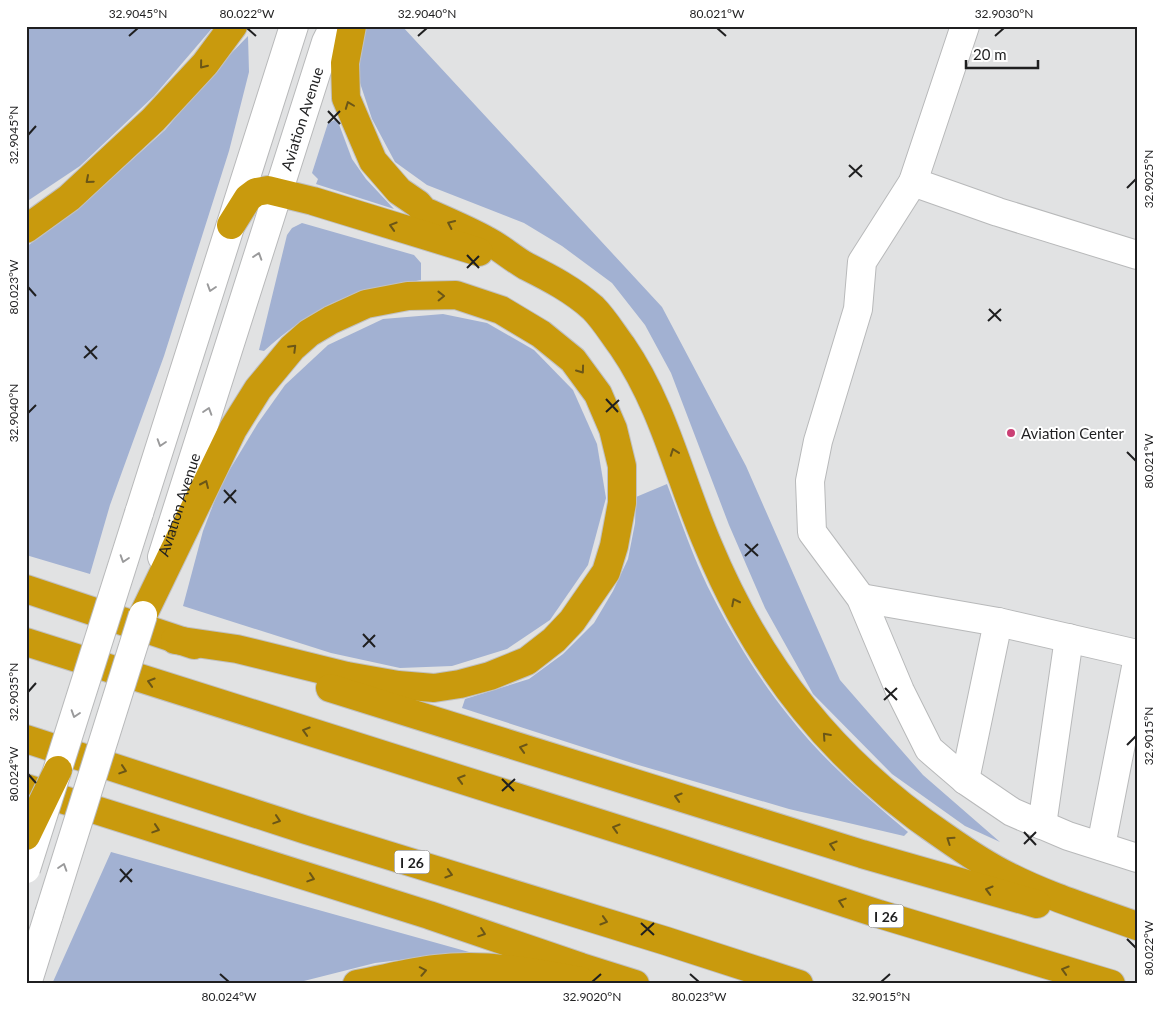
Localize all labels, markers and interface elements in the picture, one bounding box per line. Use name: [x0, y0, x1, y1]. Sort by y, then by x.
text: 32.9045°N: [109, 6, 167, 21]
text: 80.022°W: [219, 6, 275, 21]
text: 32.9040°N: [398, 6, 456, 21]
text: 80.021°W: [689, 6, 745, 21]
text: 32.9030°N: [975, 6, 1033, 21]
scale bar: [966, 38, 1038, 70]
text: 20 m: [973, 45, 1007, 63]
one-way arrow: [201, 59, 209, 68]
street label: Aviation Avenue: [277, 65, 326, 173]
one-way arrow: [345, 102, 355, 110]
text: 32.9045°N: [6, 106, 21, 164]
text: 32.9025°N: [1141, 150, 1156, 208]
one-way arrow: [86, 175, 95, 183]
one-way arrow: [447, 219, 456, 230]
one-way arrow: [390, 221, 398, 231]
one-way arrow: [252, 253, 262, 261]
text: 80.023°W: [6, 259, 21, 315]
one-way arrow: [206, 284, 216, 292]
one-way arrow: [438, 290, 446, 301]
one-way arrow: [287, 345, 296, 354]
one-way arrow: [575, 364, 584, 374]
text: 32.9040°N: [6, 384, 21, 442]
one-way arrow: [203, 408, 213, 416]
place label: Aviation Center: [1021, 424, 1125, 442]
marker: Aviation Center: [1005, 427, 1017, 439]
text: 80.021°W: [1141, 433, 1156, 489]
one-way arrow: [157, 439, 167, 447]
one-way arrow: [670, 448, 680, 457]
street label: Aviation Avenue: [154, 451, 204, 559]
one-way arrow: [199, 480, 210, 489]
one-way arrow: [120, 555, 130, 563]
one-way arrow: [731, 598, 741, 607]
text: 32.9035°N: [6, 663, 21, 721]
one-way arrow: [147, 678, 155, 688]
text: 32.9015°N: [1141, 707, 1156, 765]
one-way arrow: [71, 710, 81, 718]
one-way arrow: [302, 726, 310, 736]
one-way arrow: [823, 732, 832, 741]
one-way arrow: [519, 744, 528, 754]
text: 80.024°W: [6, 746, 21, 802]
one-way arrow: [118, 764, 126, 774]
one-way arrow: [457, 775, 466, 785]
one-way arrow: [675, 792, 683, 802]
one-way arrow: [272, 814, 281, 824]
one-way arrow: [152, 823, 160, 833]
one-way arrow: [612, 824, 621, 834]
one-way arrow: [946, 837, 956, 846]
one-way arrow: [830, 841, 838, 851]
road number: I 26: [394, 850, 430, 874]
one-way arrow: [58, 864, 68, 872]
one-way arrow: [444, 868, 453, 878]
one-way arrow: [306, 872, 315, 882]
one-way arrow: [986, 886, 994, 896]
one-way arrow: [839, 898, 847, 908]
road number: I 26: [868, 904, 904, 928]
one-way arrow: [600, 916, 608, 926]
text: 80.022°W: [1141, 920, 1156, 976]
one-way arrow: [478, 927, 486, 937]
one-way arrow: [1061, 965, 1069, 975]
one-way arrow: [418, 967, 427, 977]
text: 80.024°W: [201, 989, 257, 1004]
text: 32.9020°N: [563, 989, 621, 1004]
text: 80.023°W: [671, 989, 727, 1004]
text: 32.9015°N: [852, 989, 910, 1004]

